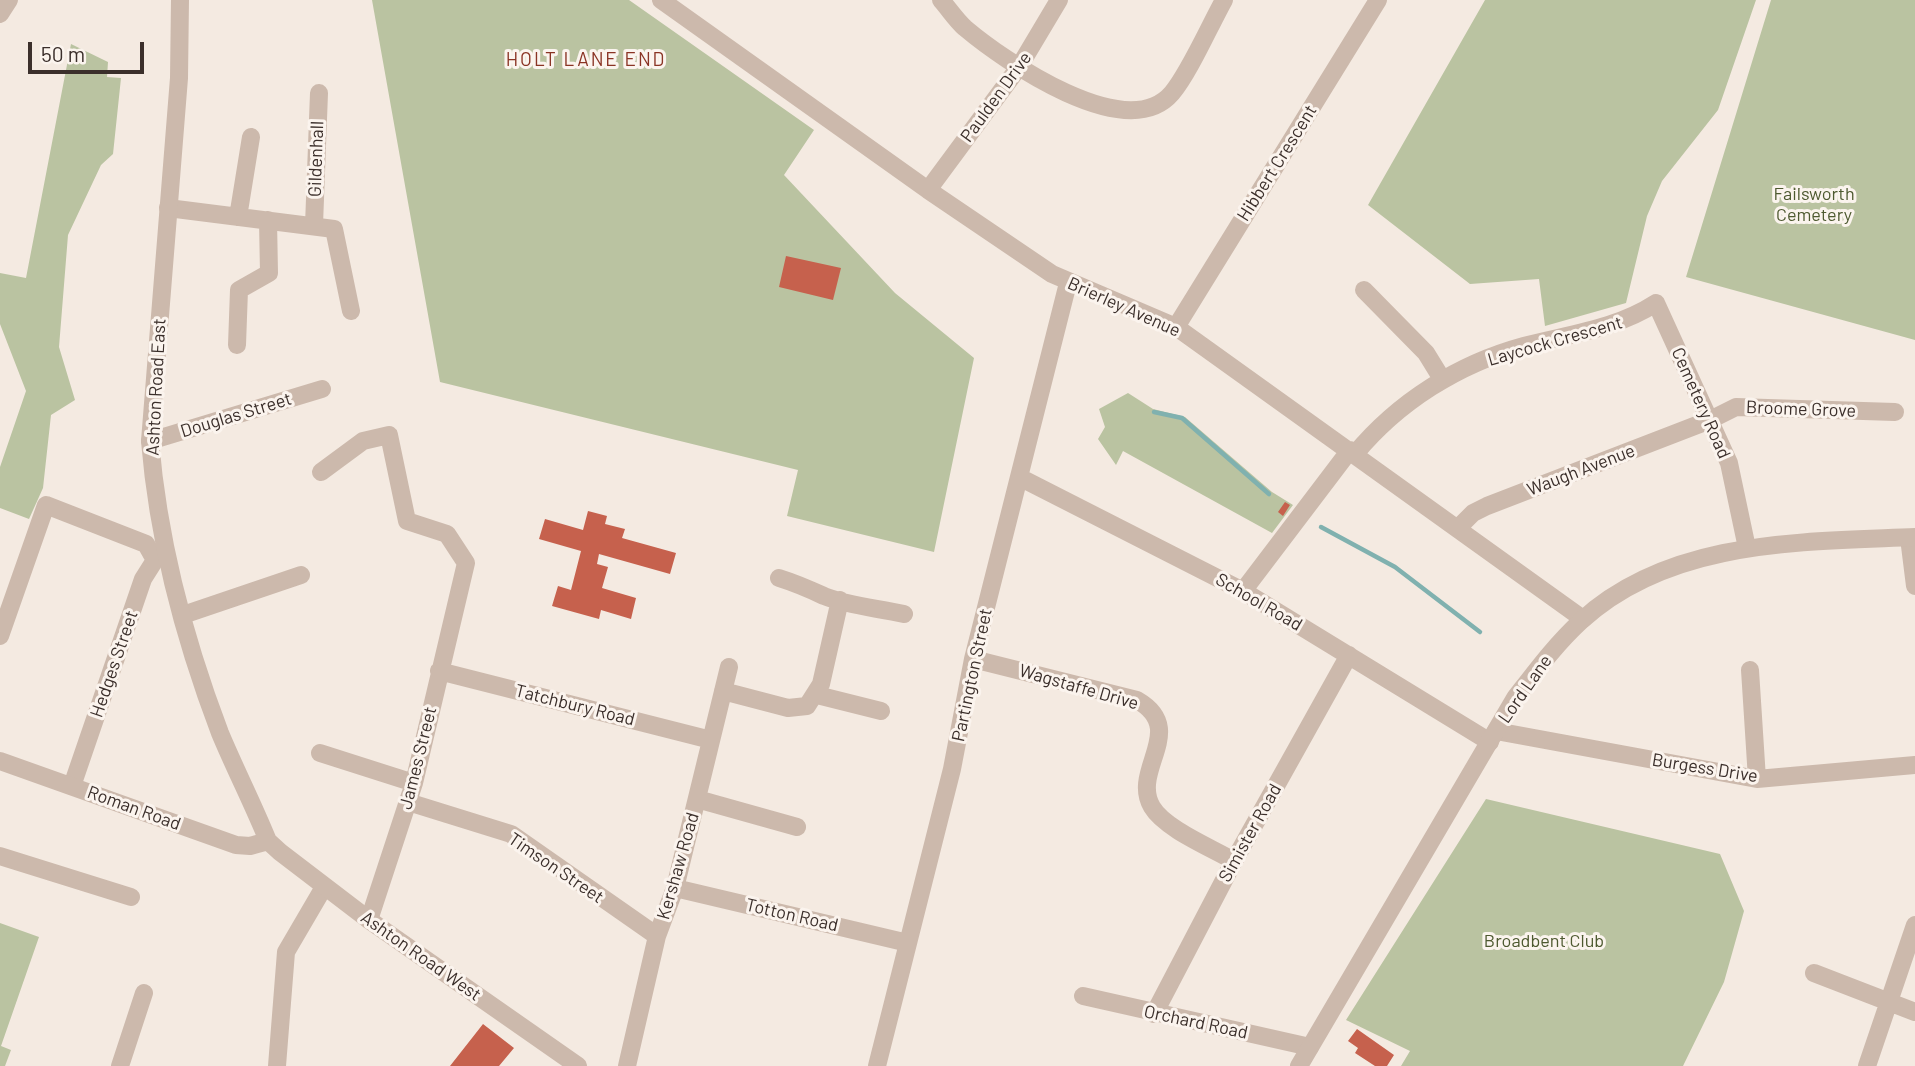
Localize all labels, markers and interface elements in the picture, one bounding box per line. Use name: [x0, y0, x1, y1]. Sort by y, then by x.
scale bar: [32, 28, 147, 72]
text: 50 m: [41, 41, 85, 66]
street label: Paulden Drive: [956, 48, 1036, 146]
district label: HOLT LANE END: [507, 49, 665, 71]
street label: Hibbert Crescent: [1233, 101, 1321, 225]
street label: Gildenhall: [304, 121, 328, 197]
park label: Failsworth Cemetery: [1773, 183, 1855, 226]
street label: Brierley Avenue: [1064, 272, 1184, 342]
street label: Laycock Crescent: [1485, 311, 1625, 371]
street label: Ashton Road East: [142, 318, 170, 456]
street label: Cemetery Road: [1667, 344, 1735, 462]
street label: Douglas Street: [178, 388, 294, 442]
street label: Broome Grove: [1746, 396, 1856, 422]
street label: Waugh Avenue: [1524, 440, 1638, 500]
street label: School Road: [1212, 568, 1306, 636]
street label: Partington Street: [947, 606, 997, 744]
street label: Hedges Street: [86, 608, 142, 720]
street label: Lord Lane: [1494, 651, 1556, 727]
street label: Wagstaffe Drive: [1017, 660, 1141, 714]
street label: Tatchbury Road: [513, 680, 637, 730]
street label: James Street: [395, 704, 441, 812]
street label: Burgess Drive: [1651, 749, 1759, 787]
street label: Simister Road: [1214, 780, 1286, 886]
street label: Roman Road: [84, 781, 184, 835]
street label: Kershaw Road: [652, 810, 704, 922]
street label: Timson Street: [504, 828, 608, 908]
street label: Totton Road: [744, 894, 840, 936]
street label: Ashton Road West: [357, 907, 485, 1005]
park label: Broadbent Club: [1484, 930, 1604, 952]
street label: Orchard Road: [1142, 1000, 1250, 1044]

